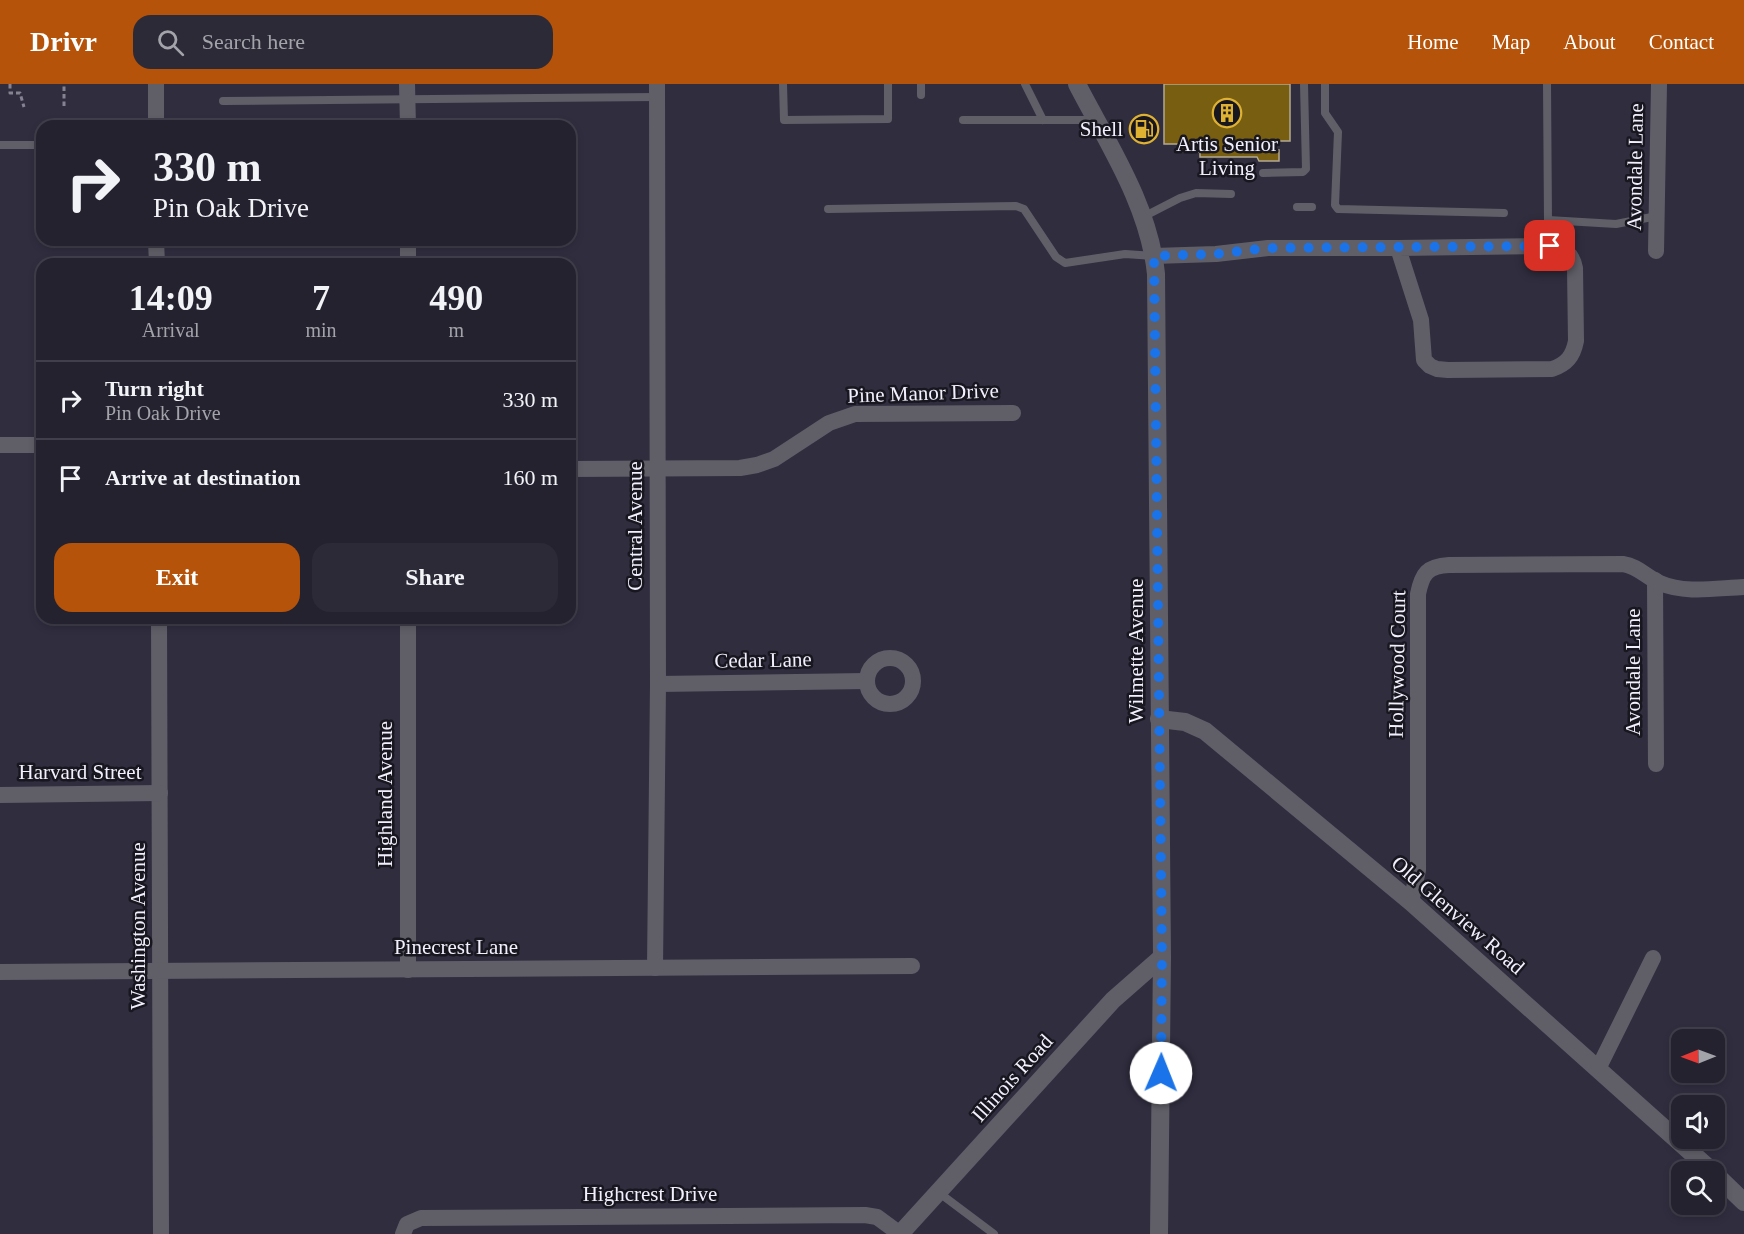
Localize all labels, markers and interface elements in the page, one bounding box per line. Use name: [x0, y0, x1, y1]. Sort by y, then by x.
search box: [133, 15, 553, 69]
text: Drivr: [30, 26, 97, 57]
icon: search: [154, 26, 187, 59]
text: Search here: [202, 29, 305, 54]
text: Home: [1407, 30, 1459, 54]
text: Map: [1492, 30, 1530, 54]
text: About: [1563, 30, 1616, 54]
text: Contact: [1649, 30, 1714, 54]
building icon: Artis Senior Living: [1211, 97, 1243, 129]
street label: Avondale Lane: [1622, 103, 1648, 231]
fuel station icon: Shell: [1128, 113, 1160, 145]
place label: Shell: [1080, 117, 1123, 141]
place label: Artis Senior Living: [1176, 132, 1278, 180]
icon: right: [54, 144, 132, 222]
text: 330 m: [153, 144, 262, 190]
text: Pin Oak Drive: [153, 193, 309, 223]
pin: [1524, 220, 1575, 271]
icon: arrive: [1533, 229, 1566, 262]
text: 14:09: [129, 278, 213, 318]
text: 7: [312, 278, 330, 318]
text: 490: [429, 278, 483, 318]
text: Arrival: [142, 319, 200, 341]
text: min: [305, 319, 337, 341]
text: m: [449, 319, 464, 341]
text: Turn right: [105, 376, 204, 401]
street label: Pine Manor Drive: [847, 378, 999, 408]
icon: right: [54, 384, 87, 417]
text: 330 m: [502, 387, 558, 412]
text: Pin Oak Drive: [105, 402, 221, 424]
street label: Central Avenue: [623, 461, 647, 591]
icon: arrive: [54, 462, 87, 495]
text: Arrive at destination: [105, 465, 301, 490]
text: 160 m: [502, 465, 558, 490]
button: Exit: [54, 543, 300, 612]
button: Share: [312, 543, 558, 612]
street label: Wilmette Avenue: [1124, 578, 1148, 724]
street label: Hollywood Court: [1384, 590, 1410, 738]
street label: Avondale Lane: [1621, 608, 1645, 736]
street label: Cedar Lane: [714, 647, 812, 673]
street label: Highland Avenue: [373, 721, 397, 867]
street label: Harvard Street: [18, 760, 142, 784]
street label: Washington Avenue: [126, 842, 150, 1010]
street label: Old Glenview Road: [1387, 851, 1530, 979]
street label: Pinecrest Lane: [394, 935, 518, 959]
street label: Illinois Road: [967, 1029, 1058, 1127]
north arrow: [1671, 1029, 1725, 1083]
map controls: [1671, 1029, 1725, 1215]
position arrow: [1129, 1041, 1193, 1105]
button: sound: [1671, 1095, 1725, 1149]
button: search: [1671, 1161, 1725, 1215]
street label: Highcrest Drive: [583, 1182, 717, 1206]

